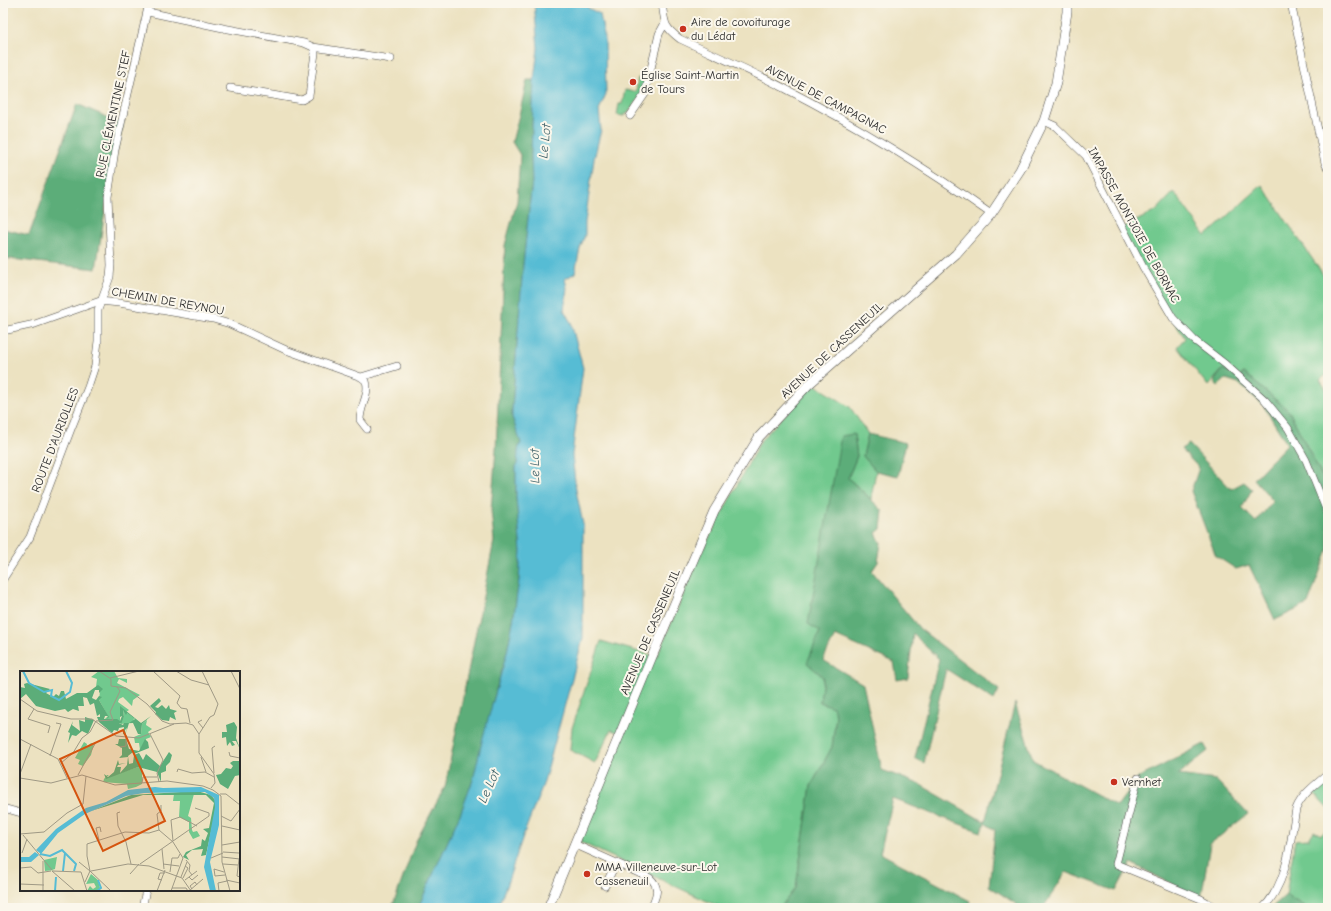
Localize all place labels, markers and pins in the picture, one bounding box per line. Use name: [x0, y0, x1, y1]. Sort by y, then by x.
place label: Aire de covoiturage du Lédat: [691, 15, 790, 43]
marker: Aire de covoiturage du Lédat: [678, 24, 688, 34]
place label: Église Saint-Martin de Tours: [641, 68, 739, 96]
marker: Église Saint-Martin de Tours: [628, 77, 638, 87]
place label: Vernhet: [1122, 775, 1162, 789]
marker: Vernhet: [1109, 777, 1119, 787]
place label: MMA Villeneuve-sur-Lot Casseneuil: [595, 860, 717, 888]
marker: MMA Villeneuve-sur-Lot Casseneuil: [582, 869, 592, 879]

